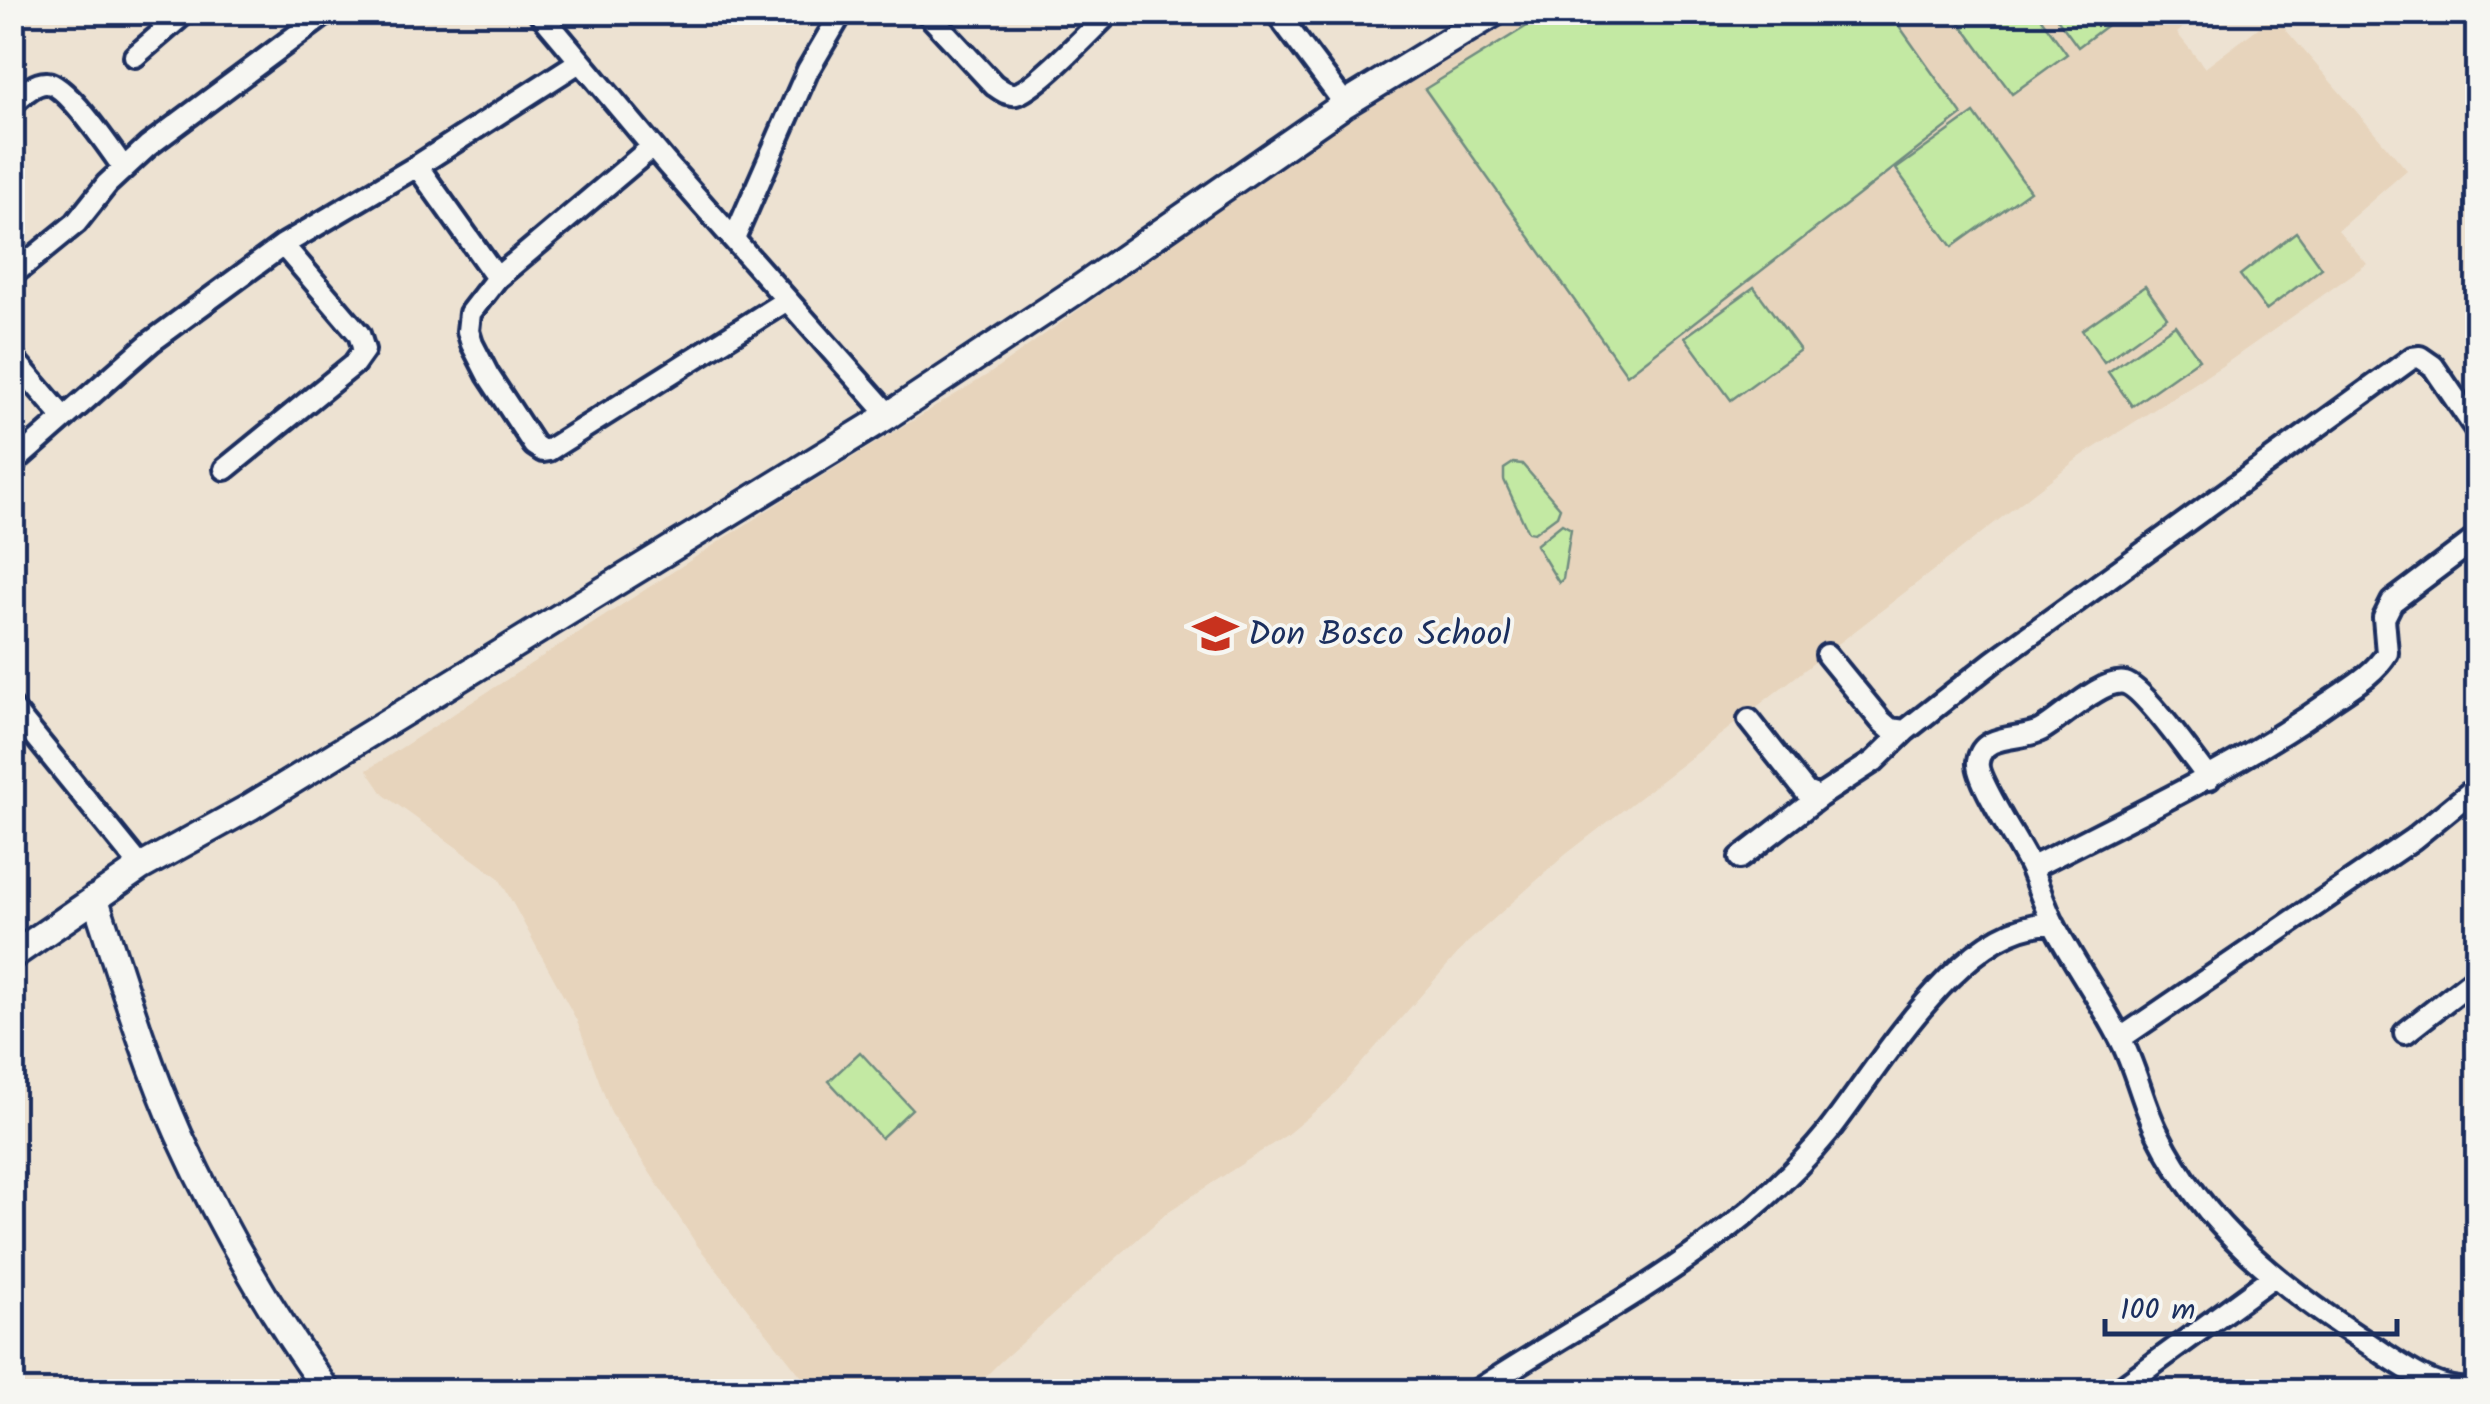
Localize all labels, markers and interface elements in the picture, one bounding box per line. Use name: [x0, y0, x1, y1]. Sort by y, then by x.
place label: Don Bosco School: [1248, 608, 1511, 664]
school or university icon: Don Bosco School: [1191, 609, 1239, 657]
scale bar: [2105, 1274, 2398, 1336]
text: 100 m: [2120, 1287, 2195, 1335]

